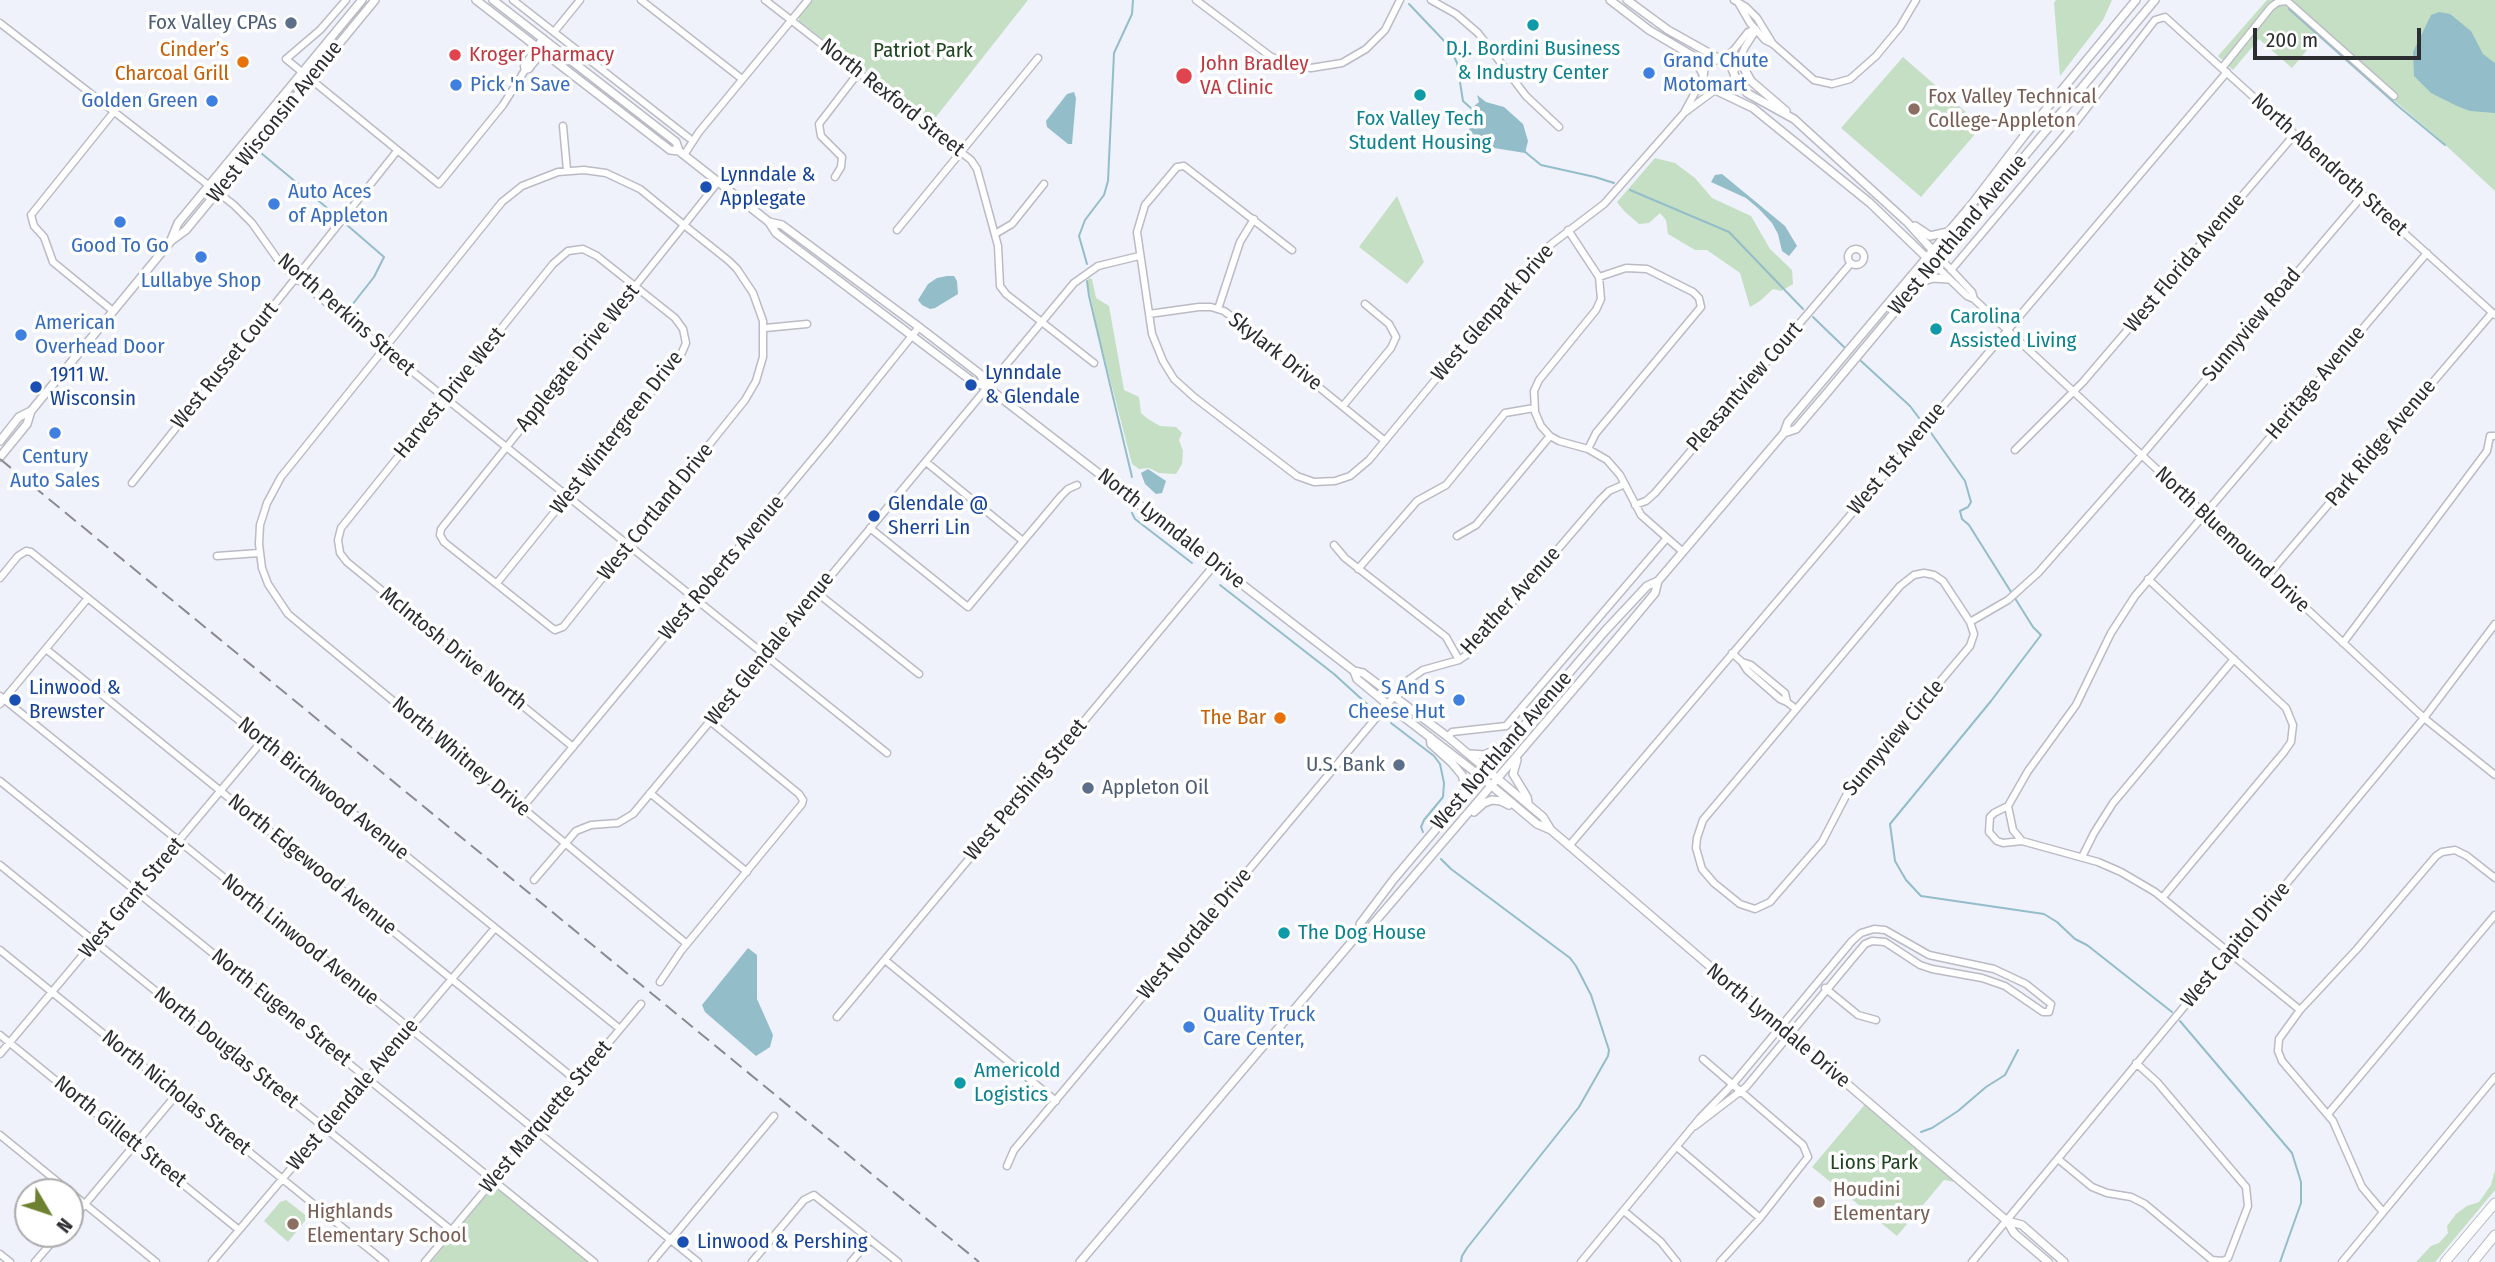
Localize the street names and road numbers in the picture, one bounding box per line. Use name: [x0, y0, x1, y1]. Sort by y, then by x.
street label: North Rexford Street: [815, 34, 969, 162]
street label: West Wisconsin Avenue: [202, 36, 348, 208]
street label: North Abendroth Street: [2246, 88, 2412, 242]
street label: West Northland Avenue: [1883, 150, 2033, 320]
street label: West Florida Avenue: [2119, 188, 2251, 338]
street label: West Glenpark Drive: [1427, 239, 1559, 387]
street label: North Perkins Street: [272, 249, 420, 381]
street label: Sunnyview Road: [2197, 263, 2307, 387]
street label: Applegate Drive West: [511, 279, 645, 437]
street label: West Russet Court: [166, 298, 284, 434]
street label: Skylark Drive: [1223, 308, 1327, 396]
street label: Pleasantview Court: [1682, 317, 1808, 457]
street label: Heritage Avenue: [2261, 321, 2371, 445]
street label: Harvest Drive West: [389, 322, 511, 464]
street label: West Wintergreen Drive: [545, 346, 689, 520]
street label: Park Ridge Avenue: [2321, 374, 2441, 512]
street label: West 1st Avenue: [1843, 398, 1951, 520]
street label: West Cortland Drive: [593, 438, 719, 586]
street label: North Bluemound Drive: [2149, 462, 2315, 618]
street label: North Lynndale Drive: [1092, 464, 1250, 594]
street label: West Roberts Avenue: [654, 490, 790, 646]
street label: Heather Avenue: [1456, 542, 1566, 660]
street label: West Glendale Avenue: [700, 567, 840, 731]
street label: McIntosh Drive North: [375, 582, 531, 716]
street label: West Northland Avenue: [1426, 667, 1578, 835]
street label: Sunnyview Circle: [1838, 675, 1950, 801]
street label: North Whitney Drive: [387, 692, 535, 822]
street label: North Birchwood Avenue: [232, 712, 414, 866]
street label: West Pershing Street: [959, 714, 1093, 866]
street label: North Edgewood Avenue: [223, 789, 401, 941]
street label: West Grant Street: [74, 832, 190, 964]
street label: West Nordale Drive: [1133, 863, 1257, 1005]
street label: North Linwood Avenue: [216, 869, 384, 1011]
street label: West Capitol Drive: [2176, 877, 2296, 1013]
street label: North Eugene Street: [206, 944, 356, 1072]
street label: North Lynndale Drive: [1701, 959, 1855, 1093]
street label: North Douglas Street: [148, 982, 304, 1114]
street label: West Glendale Avenue: [282, 1014, 424, 1176]
street label: North Nicholas Street: [96, 1025, 256, 1161]
street label: West Marquette Street: [475, 1036, 617, 1198]
street label: North Gillett Street: [49, 1071, 191, 1193]

